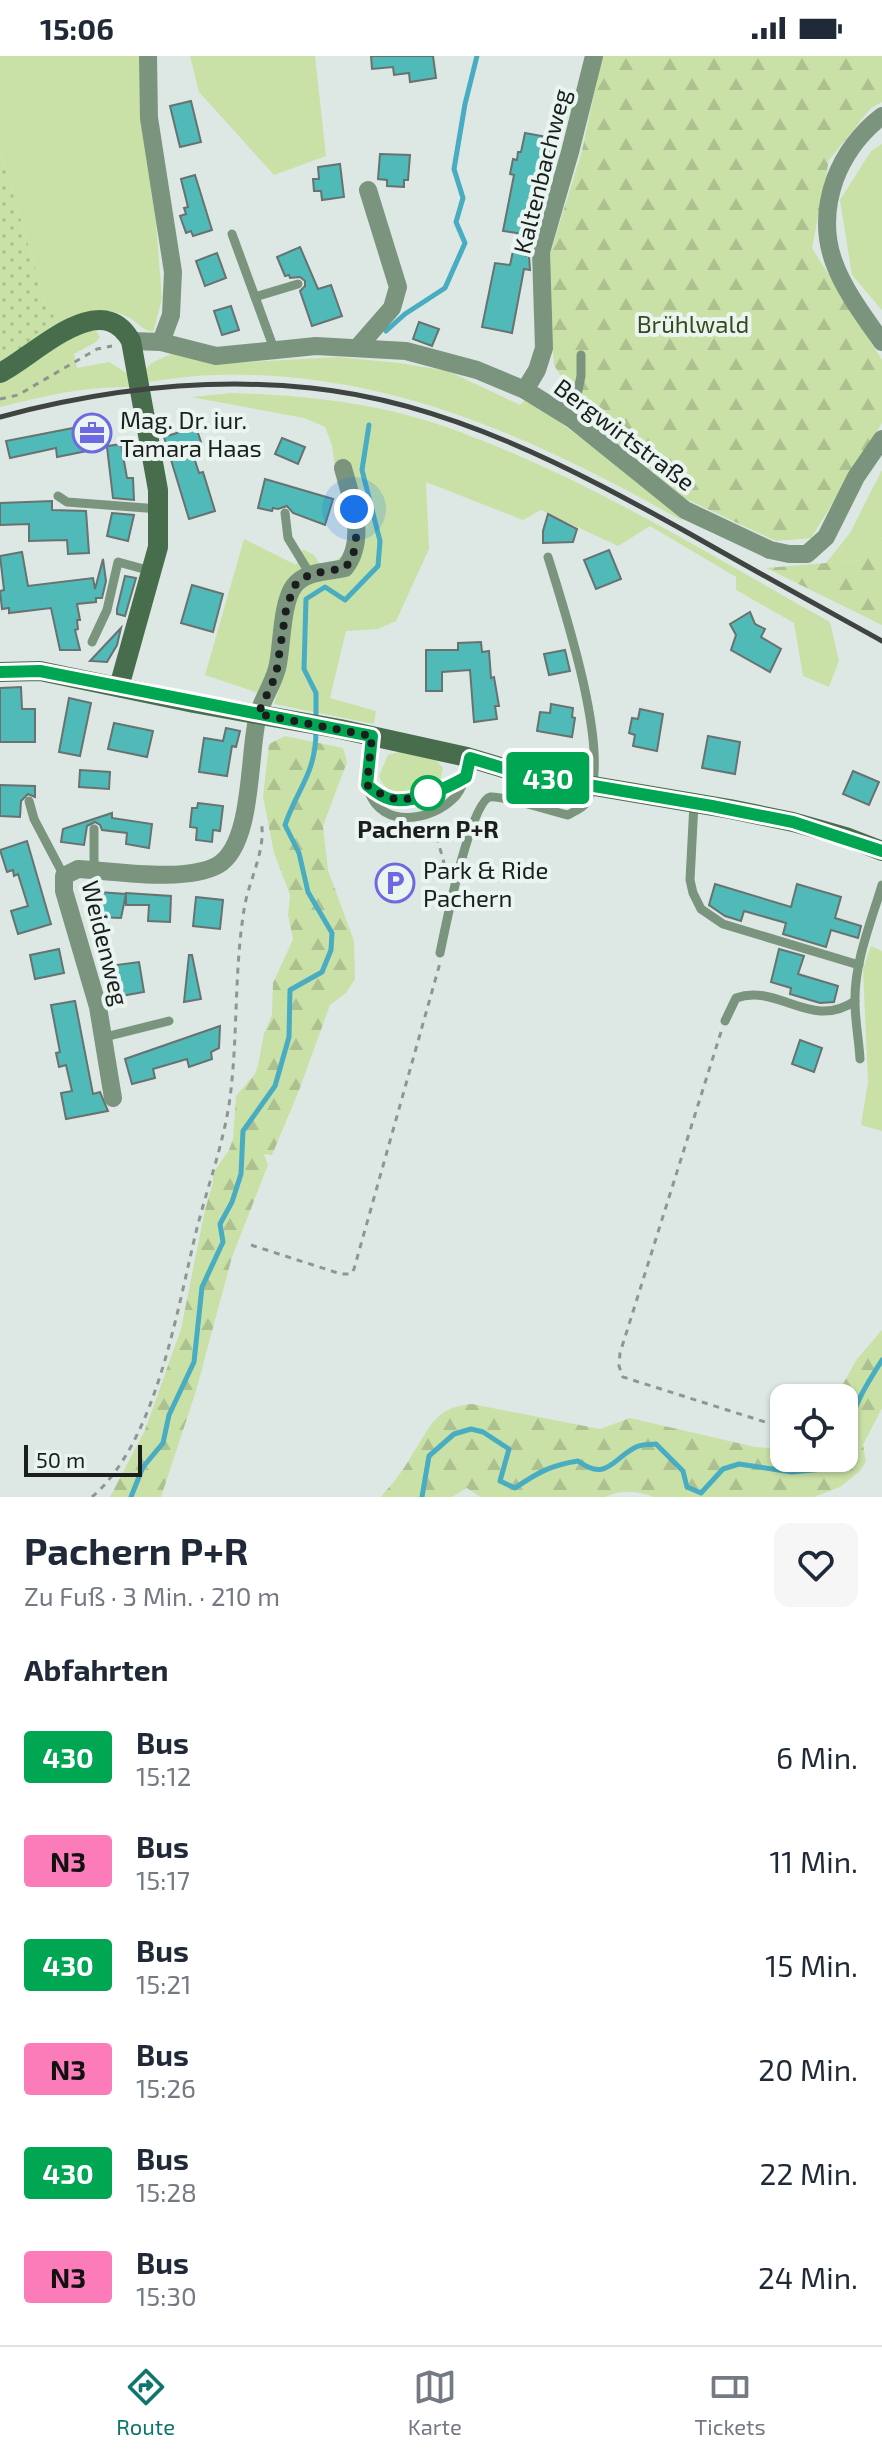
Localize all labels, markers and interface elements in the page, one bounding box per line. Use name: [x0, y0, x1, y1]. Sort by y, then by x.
text: 15:06: [40, 10, 114, 46]
street label: Kaltenbachweg: [507, 86, 575, 256]
park label: Brühlwald: [637, 309, 749, 338]
street label: Bergwirtstraße: [549, 372, 701, 496]
place label: Mag. Dr. iur. Tamara Haas: [120, 405, 262, 462]
office icon: Mag. Dr. iur. Tamara Haas: [71, 412, 113, 454]
your location: [334, 489, 374, 529]
line badge: 430: [502, 752, 594, 804]
text: 430: [522, 761, 574, 795]
marker: Pachern P+R: [411, 776, 445, 810]
place label: Pachern P+R: [357, 814, 499, 843]
place label: Park & Ride Pachern: [423, 855, 549, 912]
parking icon: Park & Ride Pachern: [374, 862, 416, 904]
street label: Weidenweg: [76, 878, 136, 1008]
map controls: [770, 1384, 858, 1472]
button: locate: [770, 1384, 858, 1472]
scale bar: [24, 1441, 142, 1477]
text: 50 m: [36, 1446, 85, 1472]
button: heart: [774, 1523, 858, 1607]
text: Pachern P+R: [24, 1527, 248, 1573]
text: Zu Fuß · 3 Min. · 210 m: [24, 1580, 280, 1611]
text: Abfahrten: [24, 1651, 169, 1687]
text: Bus: [136, 1724, 189, 1760]
text: 6 Min.: [776, 1739, 858, 1775]
text: 430: [42, 1740, 94, 1774]
text: 15:12: [136, 1760, 191, 1791]
text: Bus: [136, 1828, 189, 1864]
text: 11 Min.: [769, 1843, 858, 1879]
text: N3: [50, 1844, 86, 1878]
text: 15:17: [136, 1864, 190, 1895]
text: Bus: [136, 1932, 189, 1968]
text: 15 Min.: [765, 1947, 858, 1983]
text: 430: [42, 1948, 94, 1982]
text: 15:21: [136, 1968, 191, 1999]
text: Bus: [136, 2036, 189, 2072]
text: 20 Min.: [758, 2051, 858, 2087]
text: N3: [50, 2052, 86, 2086]
text: 15:26: [136, 2072, 196, 2103]
text: Bus: [136, 2140, 189, 2176]
text: 22 Min.: [760, 2155, 858, 2191]
text: 430: [42, 2156, 94, 2190]
text: 15:28: [136, 2176, 197, 2207]
text: Bus: [136, 2244, 189, 2280]
text: 24 Min.: [758, 2259, 858, 2295]
text: N3: [50, 2260, 86, 2294]
text: 15:30: [136, 2280, 197, 2311]
tab: Route: [116, 2365, 175, 2439]
tab: Karte: [408, 2365, 462, 2439]
tab: Tickets: [694, 2365, 766, 2439]

